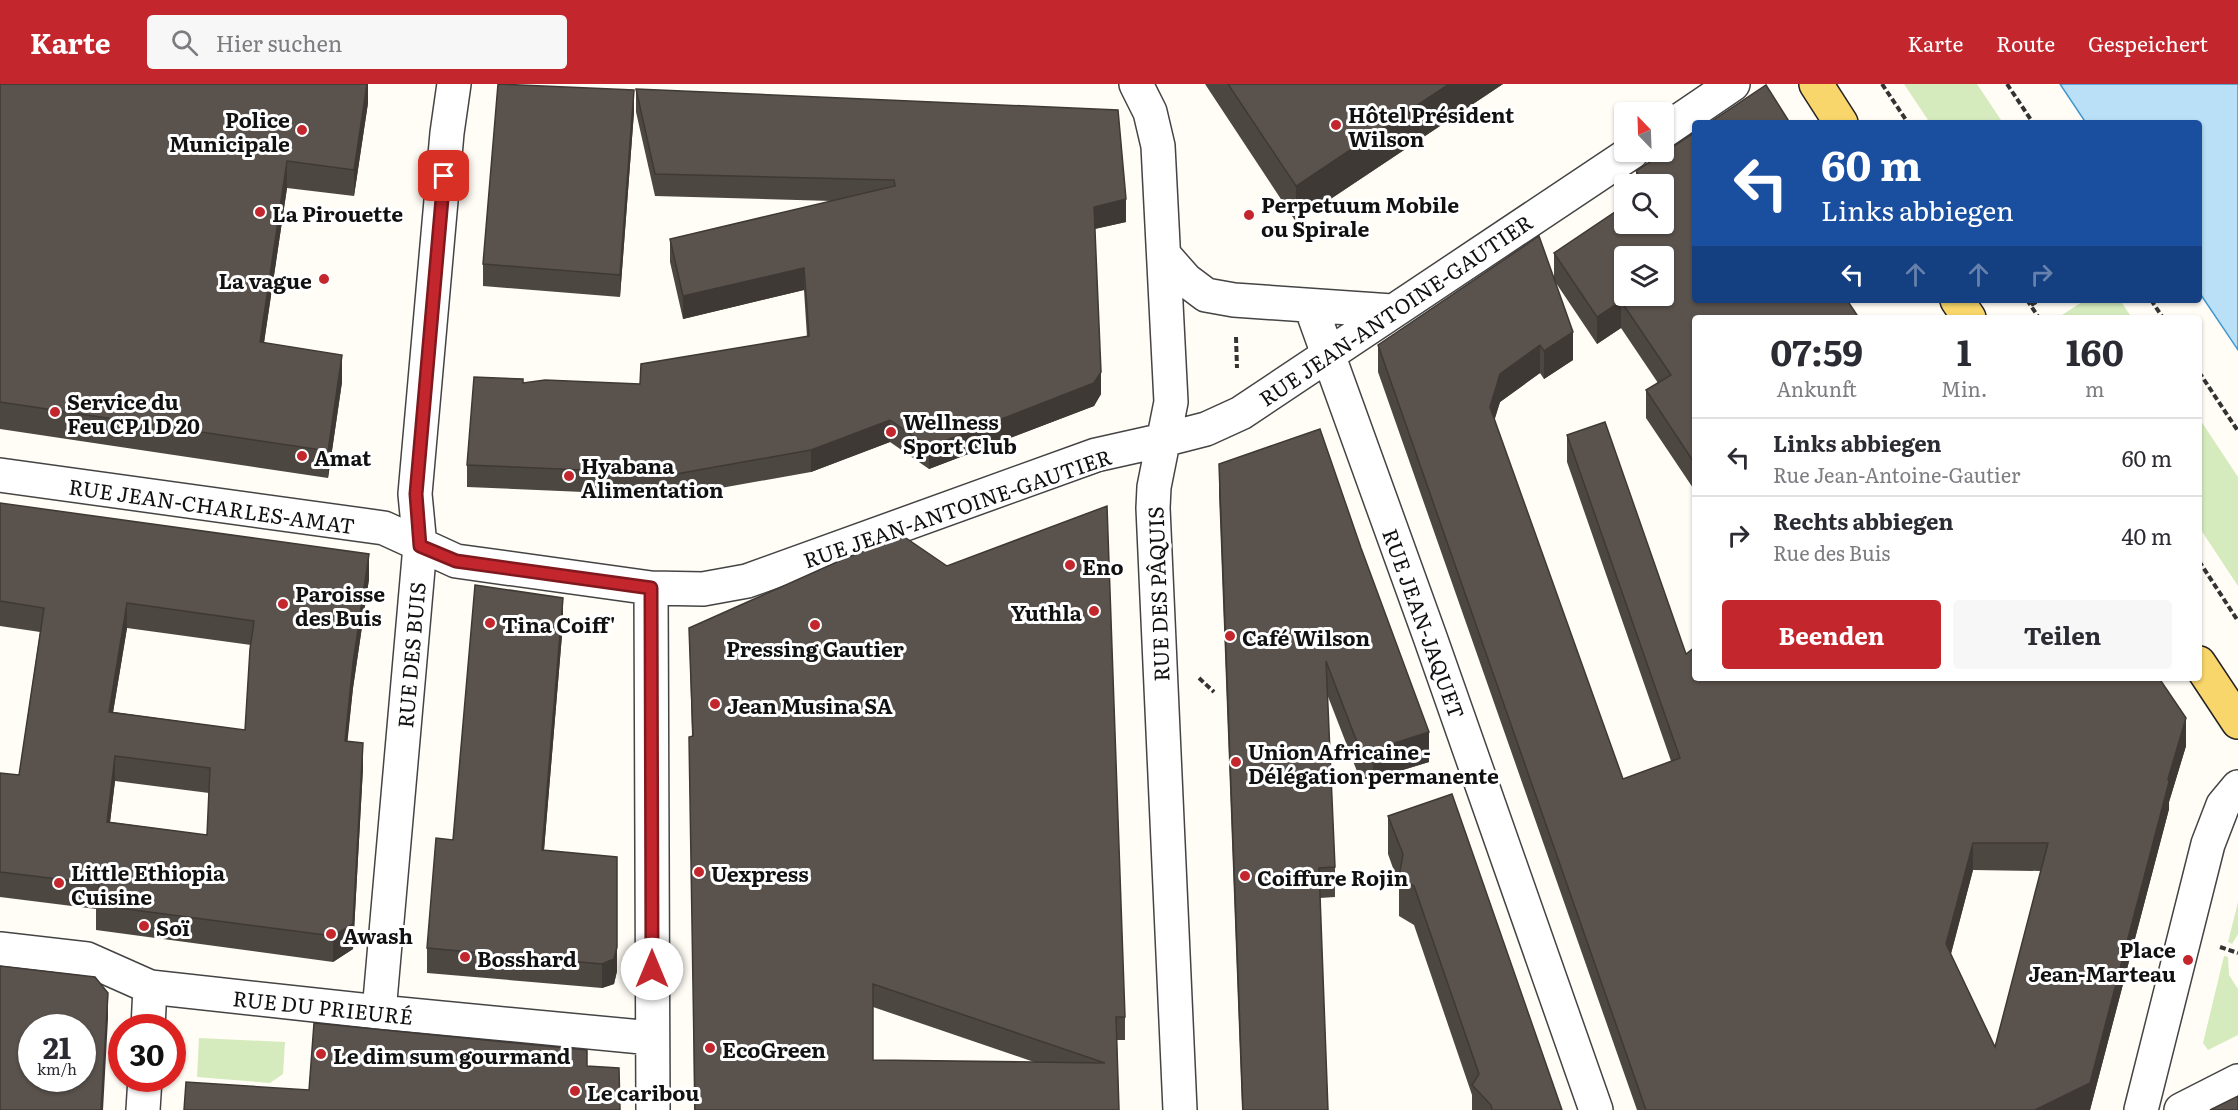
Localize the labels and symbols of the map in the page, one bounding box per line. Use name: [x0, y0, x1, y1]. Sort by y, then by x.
place label: Hôtel Président Wilson: [1348, 98, 1515, 153]
north arrow: [1614, 102, 1674, 162]
place label: Police Municipale: [169, 103, 290, 158]
marker: Hôtel Président Wilson: [1329, 118, 1343, 132]
marker: Police Municipale: [295, 123, 309, 137]
pin: [418, 150, 469, 201]
place label: Perpetuum Mobile ou Spirale: [1261, 188, 1459, 243]
place label: La Pirouette: [272, 197, 403, 228]
marker: La Pirouette: [253, 205, 267, 219]
street label: RUE JEAN-ANTOINE-GAUTIER: [1252, 206, 1538, 412]
marker: Perpetuum Mobile ou Spirale: [1242, 208, 1256, 222]
place label: La vague: [218, 264, 312, 295]
marker: La vague: [317, 272, 331, 286]
place label: Service du Feu CP 1 D 20: [67, 385, 200, 440]
marker: Service du Feu CP 1 D 20: [48, 405, 62, 419]
place label: Wellness Sport Club: [903, 405, 1017, 460]
marker: Wellness Sport Club: [884, 425, 898, 439]
street label: RUE JEAN-ANTOINE-GAUTIER: [799, 440, 1115, 574]
place label: Amat: [314, 441, 372, 472]
marker: Amat: [295, 449, 309, 463]
place label: Hyabana Alimentation: [581, 449, 724, 504]
marker: Hyabana Alimentation: [562, 469, 576, 483]
street label: RUE JEAN-CHARLES-AMAT: [67, 470, 357, 540]
street label: RUE DES PÂQUIS: [1138, 506, 1176, 682]
street label: RUE JEAN-JAQUET: [1376, 524, 1474, 722]
place label: Eno: [1082, 550, 1124, 581]
marker: Eno: [1063, 558, 1077, 572]
place label: Paroisse des Buis: [295, 577, 385, 632]
street label: RUE DES BUIS: [388, 581, 432, 729]
place label: Yuthla: [1011, 596, 1083, 627]
marker: Paroisse des Buis: [276, 597, 290, 611]
marker: Yuthla: [1087, 604, 1101, 618]
place label: Tina Coiff': [502, 608, 616, 639]
marker: Tina Coiff': [483, 616, 497, 630]
marker: Pressing Gautier: [808, 618, 822, 632]
place label: Café Wilson: [1242, 621, 1370, 652]
marker: Café Wilson: [1223, 629, 1237, 643]
place label: Pressing Gautier: [726, 632, 905, 663]
place label: Jean Musina SA: [727, 689, 893, 720]
marker: Jean Musina SA: [708, 697, 722, 711]
place label: Union Africaine - Délégation permanente: [1248, 735, 1499, 790]
marker: Union Africaine - Délégation permanente: [1229, 755, 1243, 769]
place label: Little Ethiopia Cuisine: [71, 856, 226, 911]
place label: Uexpress: [711, 857, 809, 888]
place label: Coiffure Rojin: [1257, 861, 1409, 892]
marker: Uexpress: [692, 865, 706, 879]
marker: Coiffure Rojin: [1238, 869, 1252, 883]
marker: Little Ethiopia Cuisine: [52, 876, 66, 890]
place label: Soï: [156, 911, 190, 942]
marker: Soï: [137, 919, 151, 933]
place label: Awash: [343, 919, 413, 950]
marker: Awash: [324, 927, 338, 941]
place label: Place Jean-Marteau: [2029, 933, 2176, 988]
position arrow: [620, 937, 684, 1001]
place label: Bosshard: [477, 942, 577, 973]
marker: Bosshard: [458, 950, 472, 964]
marker: Place Jean-Marteau: [2181, 953, 2195, 967]
street label: RUE DU PRIEURÉ: [231, 981, 415, 1031]
speed limit sign: 30: [108, 1014, 186, 1092]
place label: EcoGreen: [722, 1033, 826, 1064]
place label: Le dim sum gourmand: [333, 1039, 571, 1070]
marker: EcoGreen: [703, 1041, 717, 1055]
marker: Le dim sum gourmand: [314, 1047, 328, 1061]
place label: Le caribou: [587, 1076, 699, 1107]
marker: Le caribou: [568, 1084, 582, 1098]

